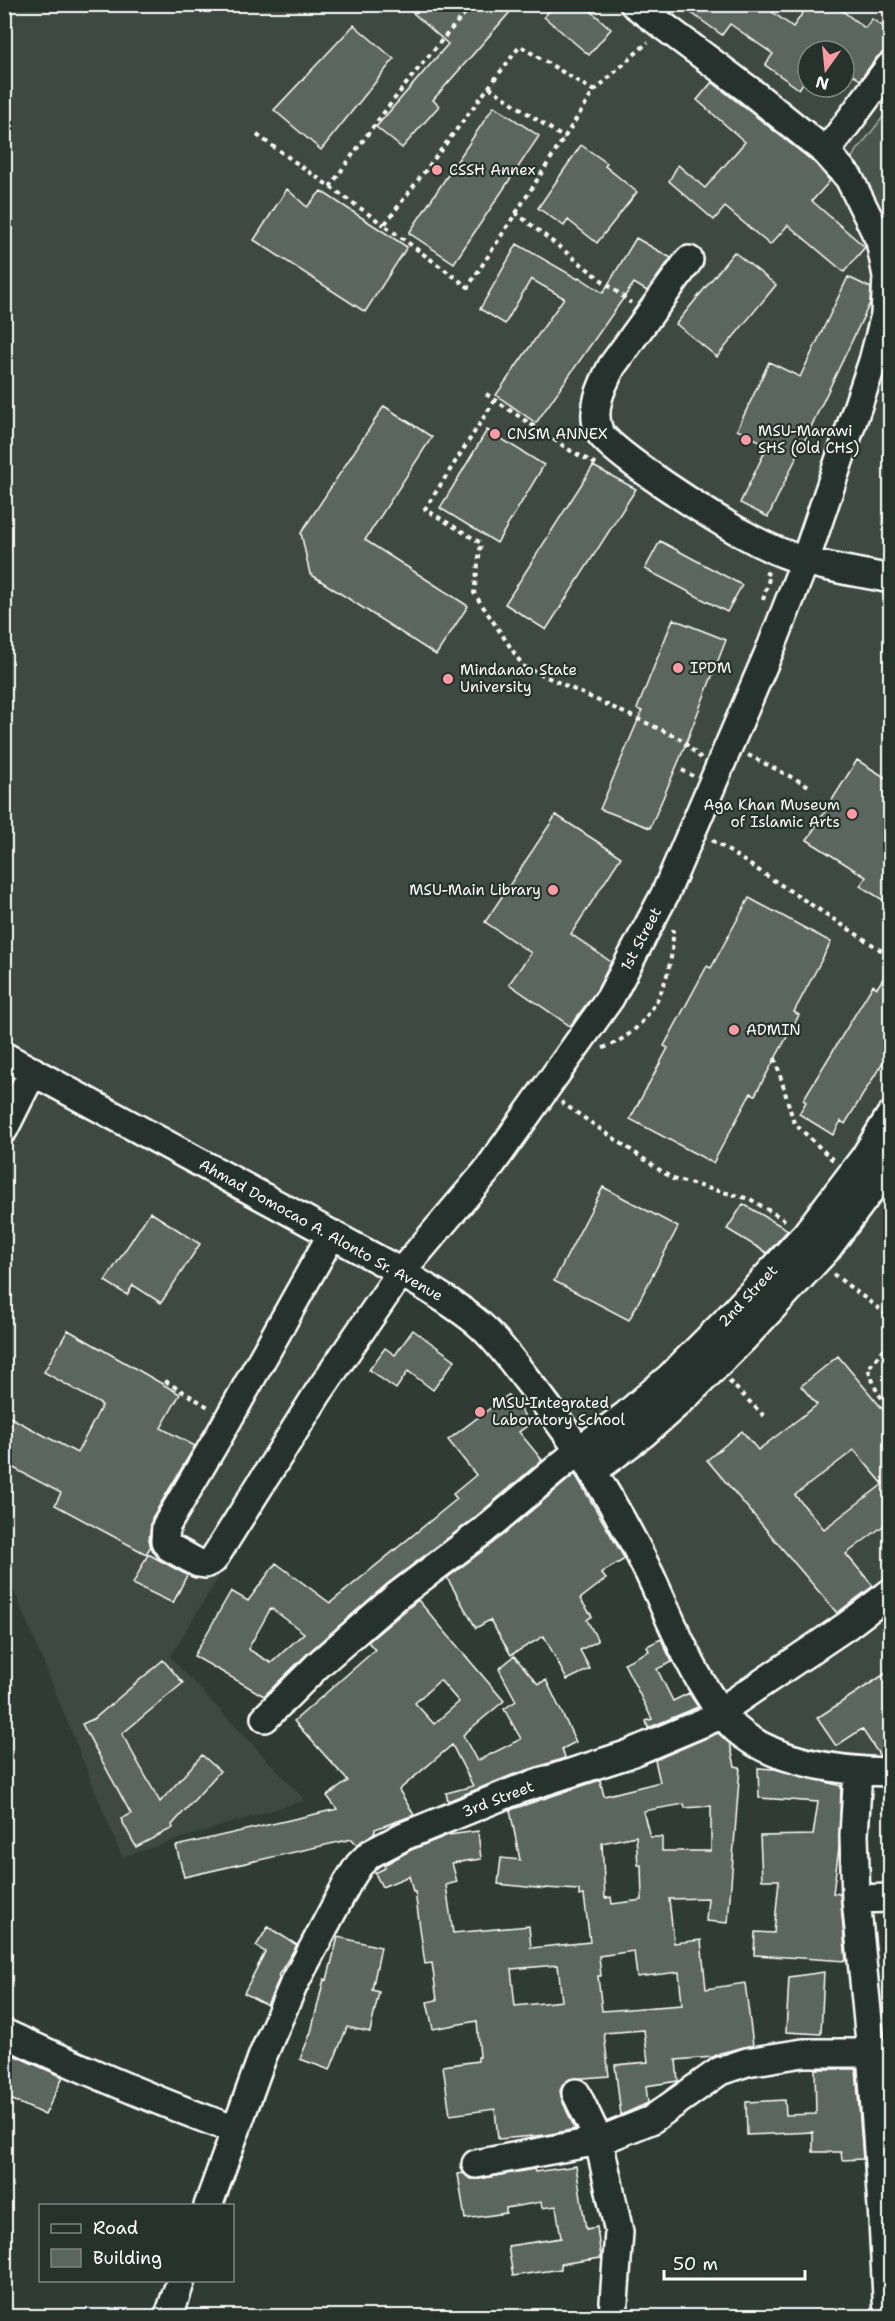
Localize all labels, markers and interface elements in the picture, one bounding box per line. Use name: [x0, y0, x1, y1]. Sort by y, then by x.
north arrow: [796, 39, 856, 99]
text: N: [813, 71, 831, 95]
place label: CSSH Annex: [449, 160, 536, 180]
marker: CSSH Annex: [430, 163, 444, 177]
place label: MSU-Marawi SHS (Old CHS): [758, 421, 859, 458]
place label: CNSM ANNEX: [507, 424, 608, 444]
marker: CNSM ANNEX: [488, 427, 502, 441]
marker: MSU-Marawi SHS (Old CHS): [739, 433, 753, 447]
place label: IPDM: [690, 658, 731, 678]
place label: Mindanao State University: [460, 660, 577, 697]
marker: IPDM: [671, 661, 685, 675]
marker: Mindanao State University: [441, 672, 455, 686]
place label: Aga Khan Museum of Islamic Arts: [703, 795, 840, 832]
marker: Aga Khan Museum of Islamic Arts: [845, 807, 859, 821]
place label: MSU-Main Library: [409, 880, 541, 900]
marker: MSU-Main Library: [546, 883, 560, 897]
street label: 1st Street: [616, 904, 666, 974]
place label: ADMIN: [746, 1020, 801, 1040]
marker: ADMIN: [727, 1023, 741, 1037]
street label: Ahmad Domocao A. Alonto Sr. Avenue: [195, 1154, 447, 1306]
street label: 2nd Street: [714, 1261, 782, 1331]
place label: MSU-Integrated Laboratory School: [492, 1393, 625, 1430]
marker: MSU-Integrated Laboratory School: [473, 1405, 487, 1419]
street label: 3rd Street: [459, 1776, 537, 1822]
legend: [39, 2204, 234, 2282]
text: Road: [93, 2216, 138, 2240]
scale bar: [664, 2243, 805, 2281]
text: Building: [93, 2246, 162, 2270]
text: 50 m: [673, 2252, 718, 2276]

